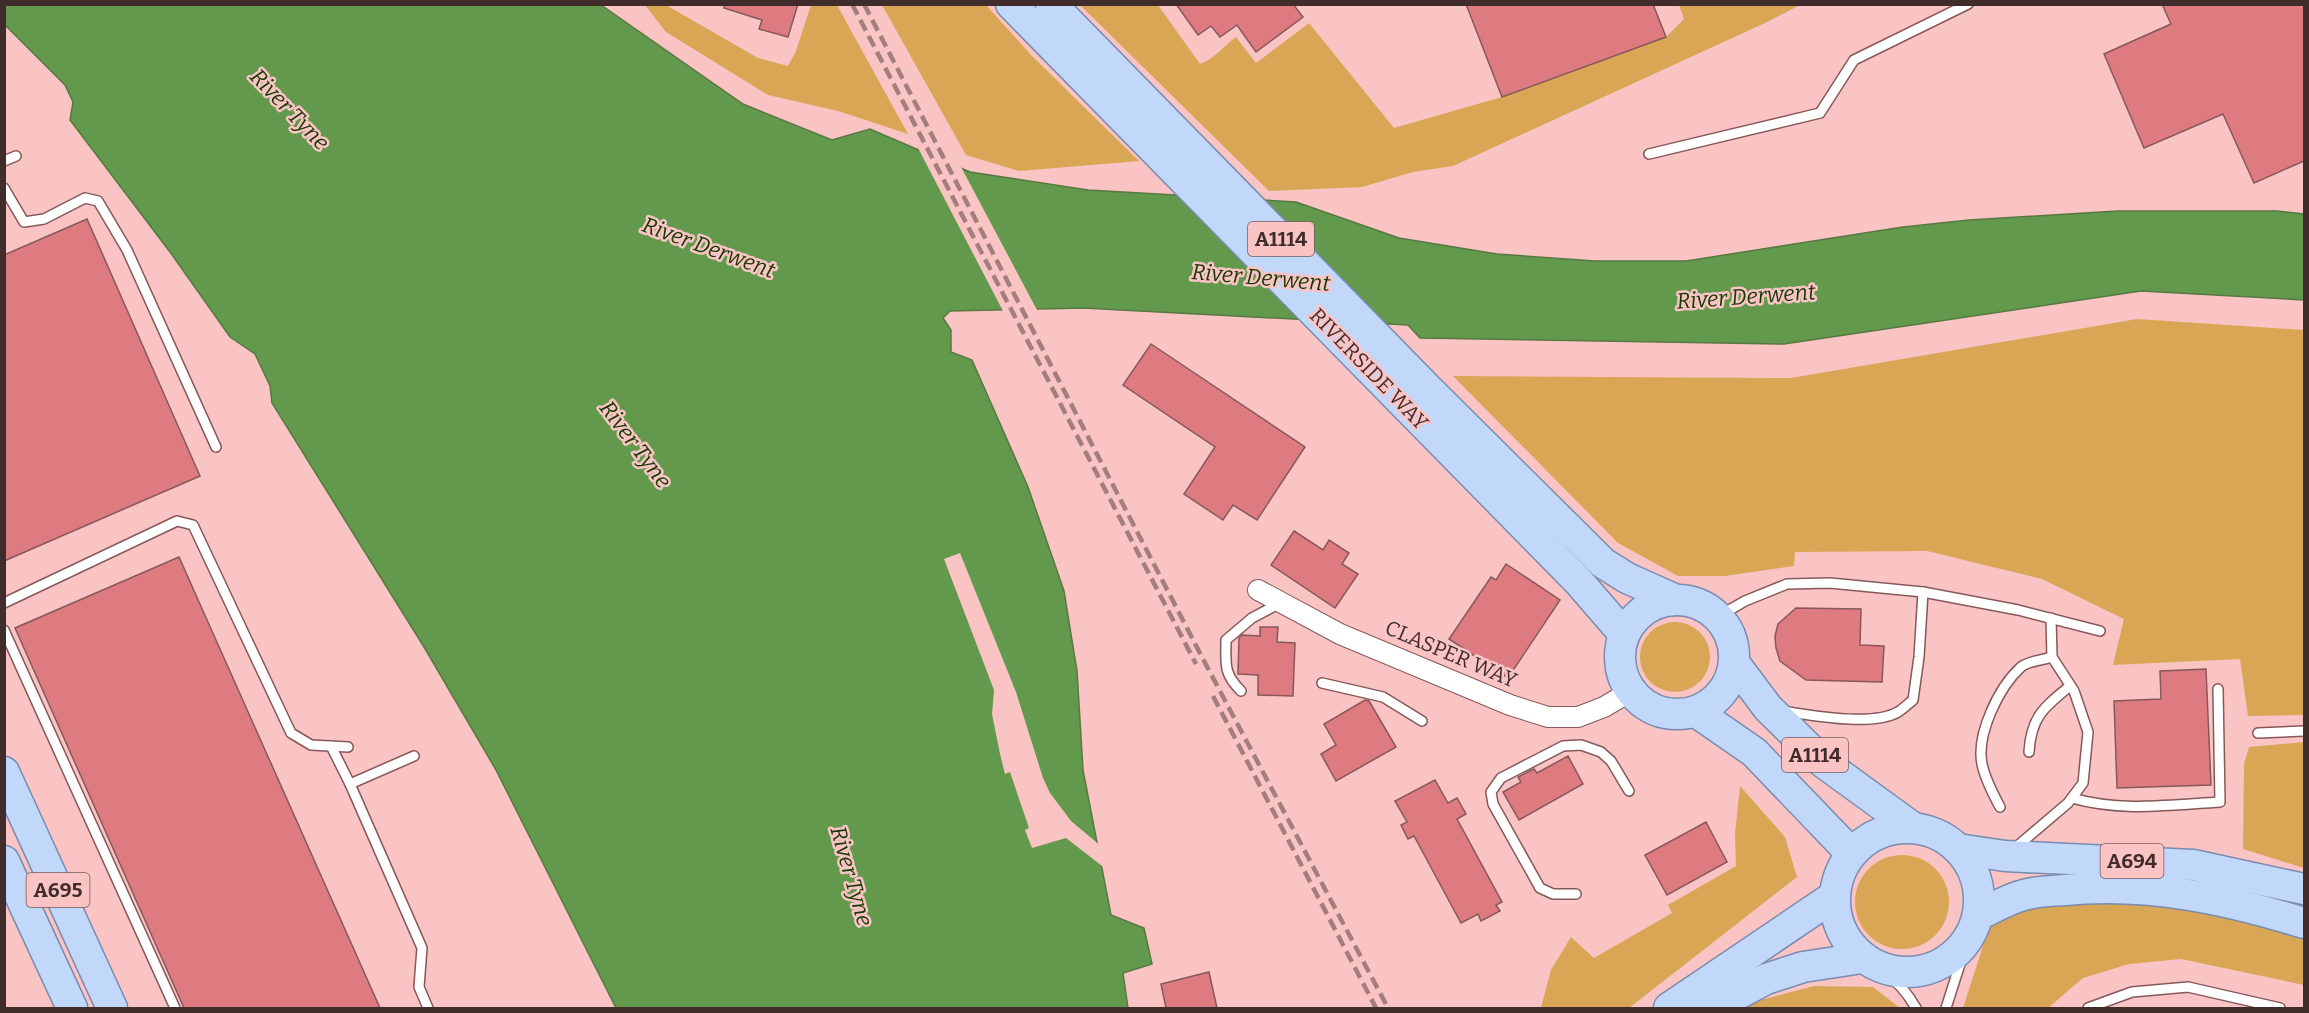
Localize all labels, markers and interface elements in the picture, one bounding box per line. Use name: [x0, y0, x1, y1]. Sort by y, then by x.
water label: River Tyne: [244, 63, 335, 156]
water label: River Derwent: [639, 211, 779, 284]
road number: A1114: [1248, 222, 1314, 256]
water label: River Derwent: [1190, 258, 1332, 297]
water label: River Derwent: [1676, 278, 1817, 315]
street label: RIVERSIDE WAY: [1304, 303, 1434, 436]
water label: River Tyne: [594, 395, 677, 493]
street label: CLASPER WAY: [1381, 615, 1521, 694]
road number: A1114: [1782, 738, 1848, 772]
water label: River Tyne: [824, 823, 879, 929]
road number: A694: [2100, 844, 2164, 878]
road number: A695: [26, 873, 90, 907]

